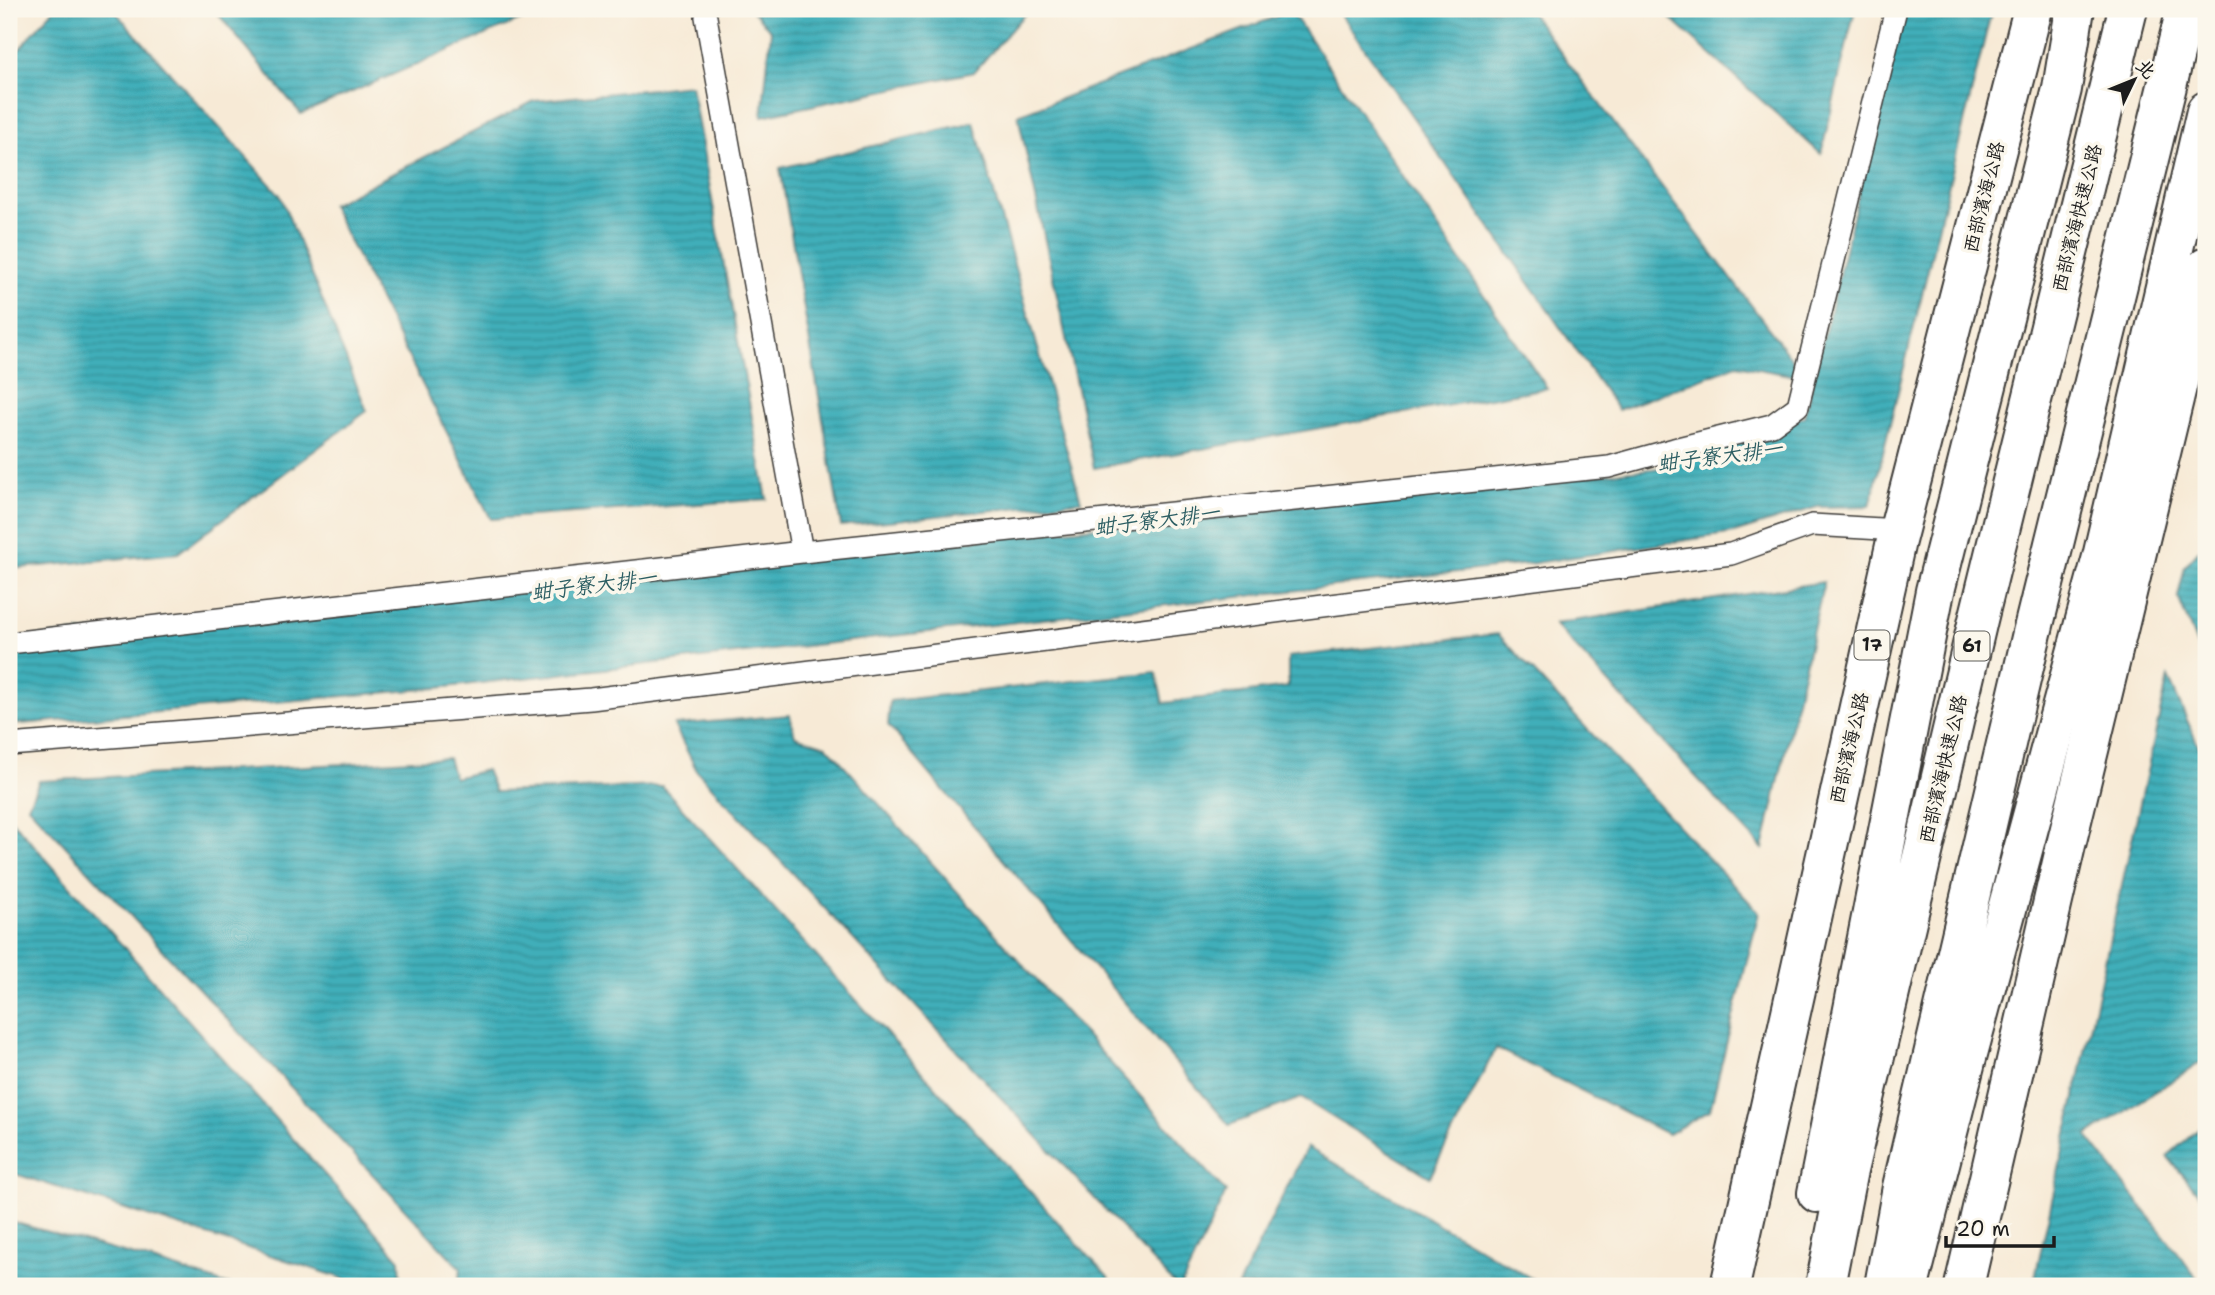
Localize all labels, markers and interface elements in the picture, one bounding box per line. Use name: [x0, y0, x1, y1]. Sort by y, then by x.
north arrow: [2100, 46, 2170, 116]
text: 北: [2130, 53, 2162, 84]
street label: 西部濱海公路: [1958, 139, 2010, 255]
street label: 西部濱海快速公路: [2046, 141, 2108, 295]
water label: 蚶子寮大排一: [1656, 434, 1785, 478]
water label: 蚶子寮大排一: [1093, 498, 1222, 542]
water label: 蚶子寮大排一: [530, 563, 659, 607]
road number: 17: [1854, 630, 1890, 660]
road number: 61: [1954, 632, 1990, 660]
street label: 西部濱海公路: [1824, 690, 1874, 806]
street label: 西部濱海快速公路: [1914, 692, 1972, 846]
scale bar: [1946, 1204, 2054, 1248]
text: 20 m: [1956, 1215, 2010, 1243]

